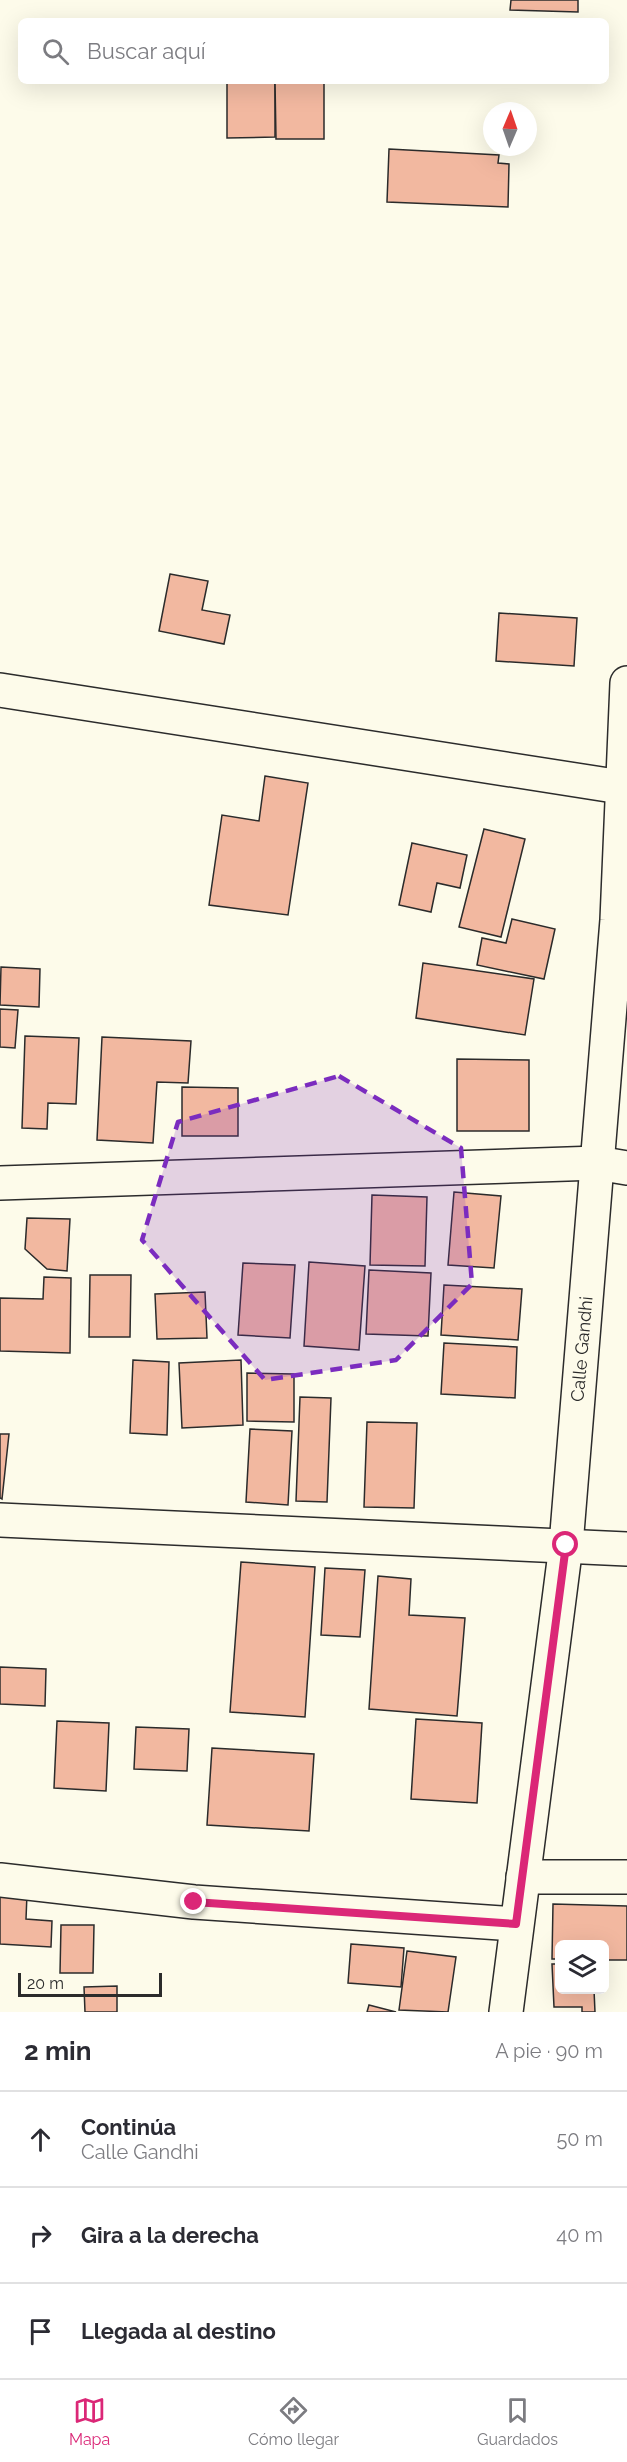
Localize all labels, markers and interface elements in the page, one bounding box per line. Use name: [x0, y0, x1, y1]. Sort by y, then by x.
search box: [18, 18, 609, 84]
icon: search: [39, 35, 72, 68]
text: Buscar aquí: [87, 38, 206, 64]
north arrow: [483, 102, 537, 156]
street label: Calle Gandhi: [566, 1295, 597, 1403]
route start: [552, 1531, 578, 1557]
route end: [180, 1888, 206, 1914]
map controls: [555, 1940, 609, 1994]
button: layers: [555, 1940, 609, 1994]
scale bar: [18, 1970, 162, 1998]
text: 20 m: [27, 1974, 64, 1993]
text: 2 min: [24, 2036, 91, 2066]
text: A pie · 90 m: [495, 2039, 603, 2063]
text: Continúa: [81, 2114, 176, 2140]
icon: ahead: [24, 2123, 57, 2156]
text: 50 m: [556, 2127, 603, 2151]
text: Calle Gandhi: [81, 2140, 199, 2164]
icon: right: [24, 2219, 57, 2252]
text: Gira a la derecha: [81, 2222, 259, 2248]
text: 40 m: [556, 2223, 603, 2247]
icon: arrive: [24, 2315, 57, 2348]
text: Llegada al destino: [81, 2318, 276, 2344]
tab: Mapa: [69, 2394, 110, 2449]
tab: Cómo llegar: [248, 2394, 339, 2449]
tab: Guardados: [477, 2394, 558, 2449]

